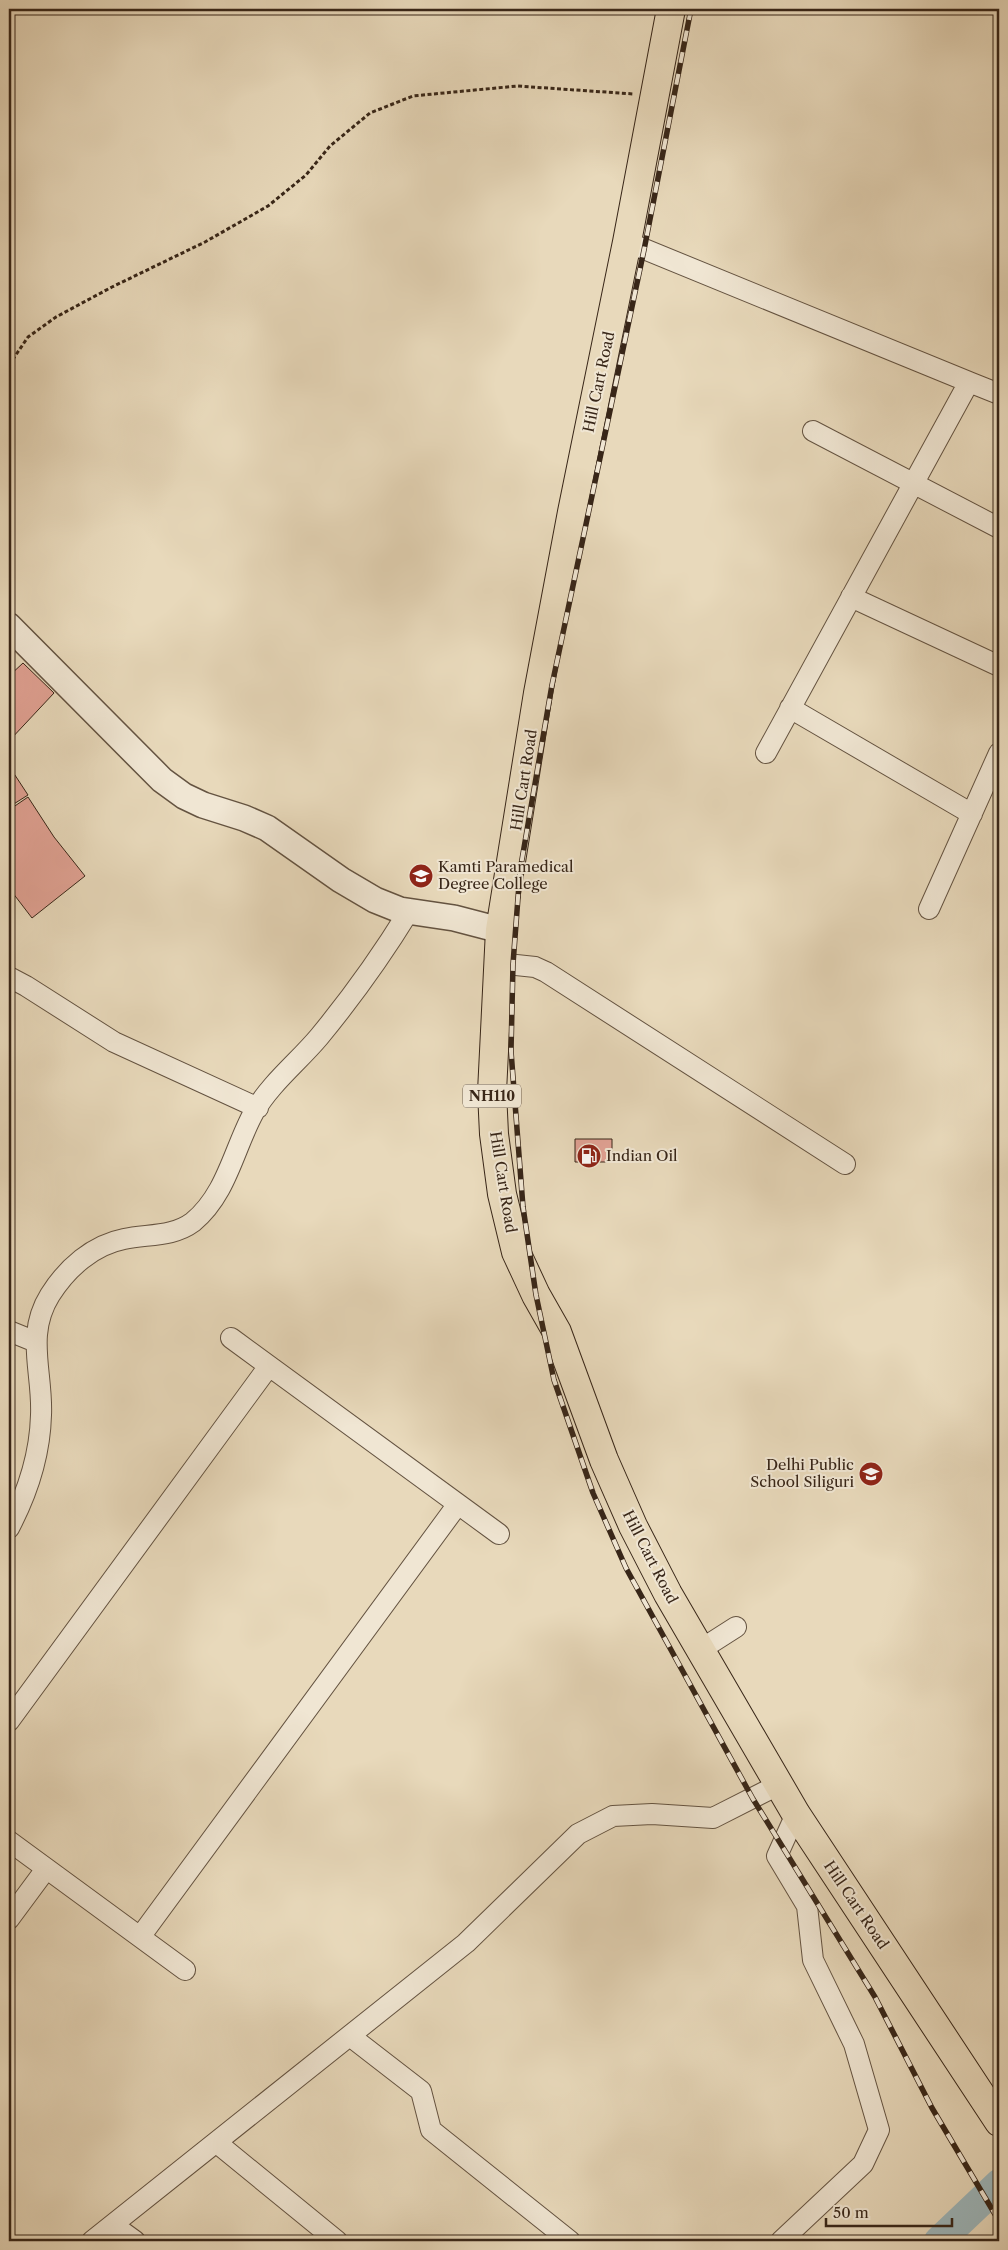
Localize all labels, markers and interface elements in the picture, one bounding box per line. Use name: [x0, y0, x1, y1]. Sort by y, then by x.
street label: Hill Cart Road: [579, 330, 618, 434]
street label: Hill Cart Road: [506, 728, 541, 832]
place label: Kamti Paramedical Degree College: [438, 857, 574, 893]
school or university icon: Kamti Paramedical Degree College: [408, 863, 434, 889]
road number: NH110: [463, 1084, 521, 1108]
street label: Hill Cart Road: [486, 1130, 521, 1234]
fuel station icon: Indian Oil: [576, 1143, 602, 1169]
place label: Indian Oil: [606, 1146, 678, 1165]
place label: Delhi Public School Siliguri: [750, 1455, 854, 1491]
school or university icon: Delhi Public School Siliguri: [858, 1461, 884, 1487]
street label: Hill Cart Road: [619, 1507, 682, 1607]
street label: Hill Cart Road: [820, 1857, 893, 1953]
scale bar: [826, 2195, 952, 2227]
text: 50 m: [833, 2203, 869, 2222]

